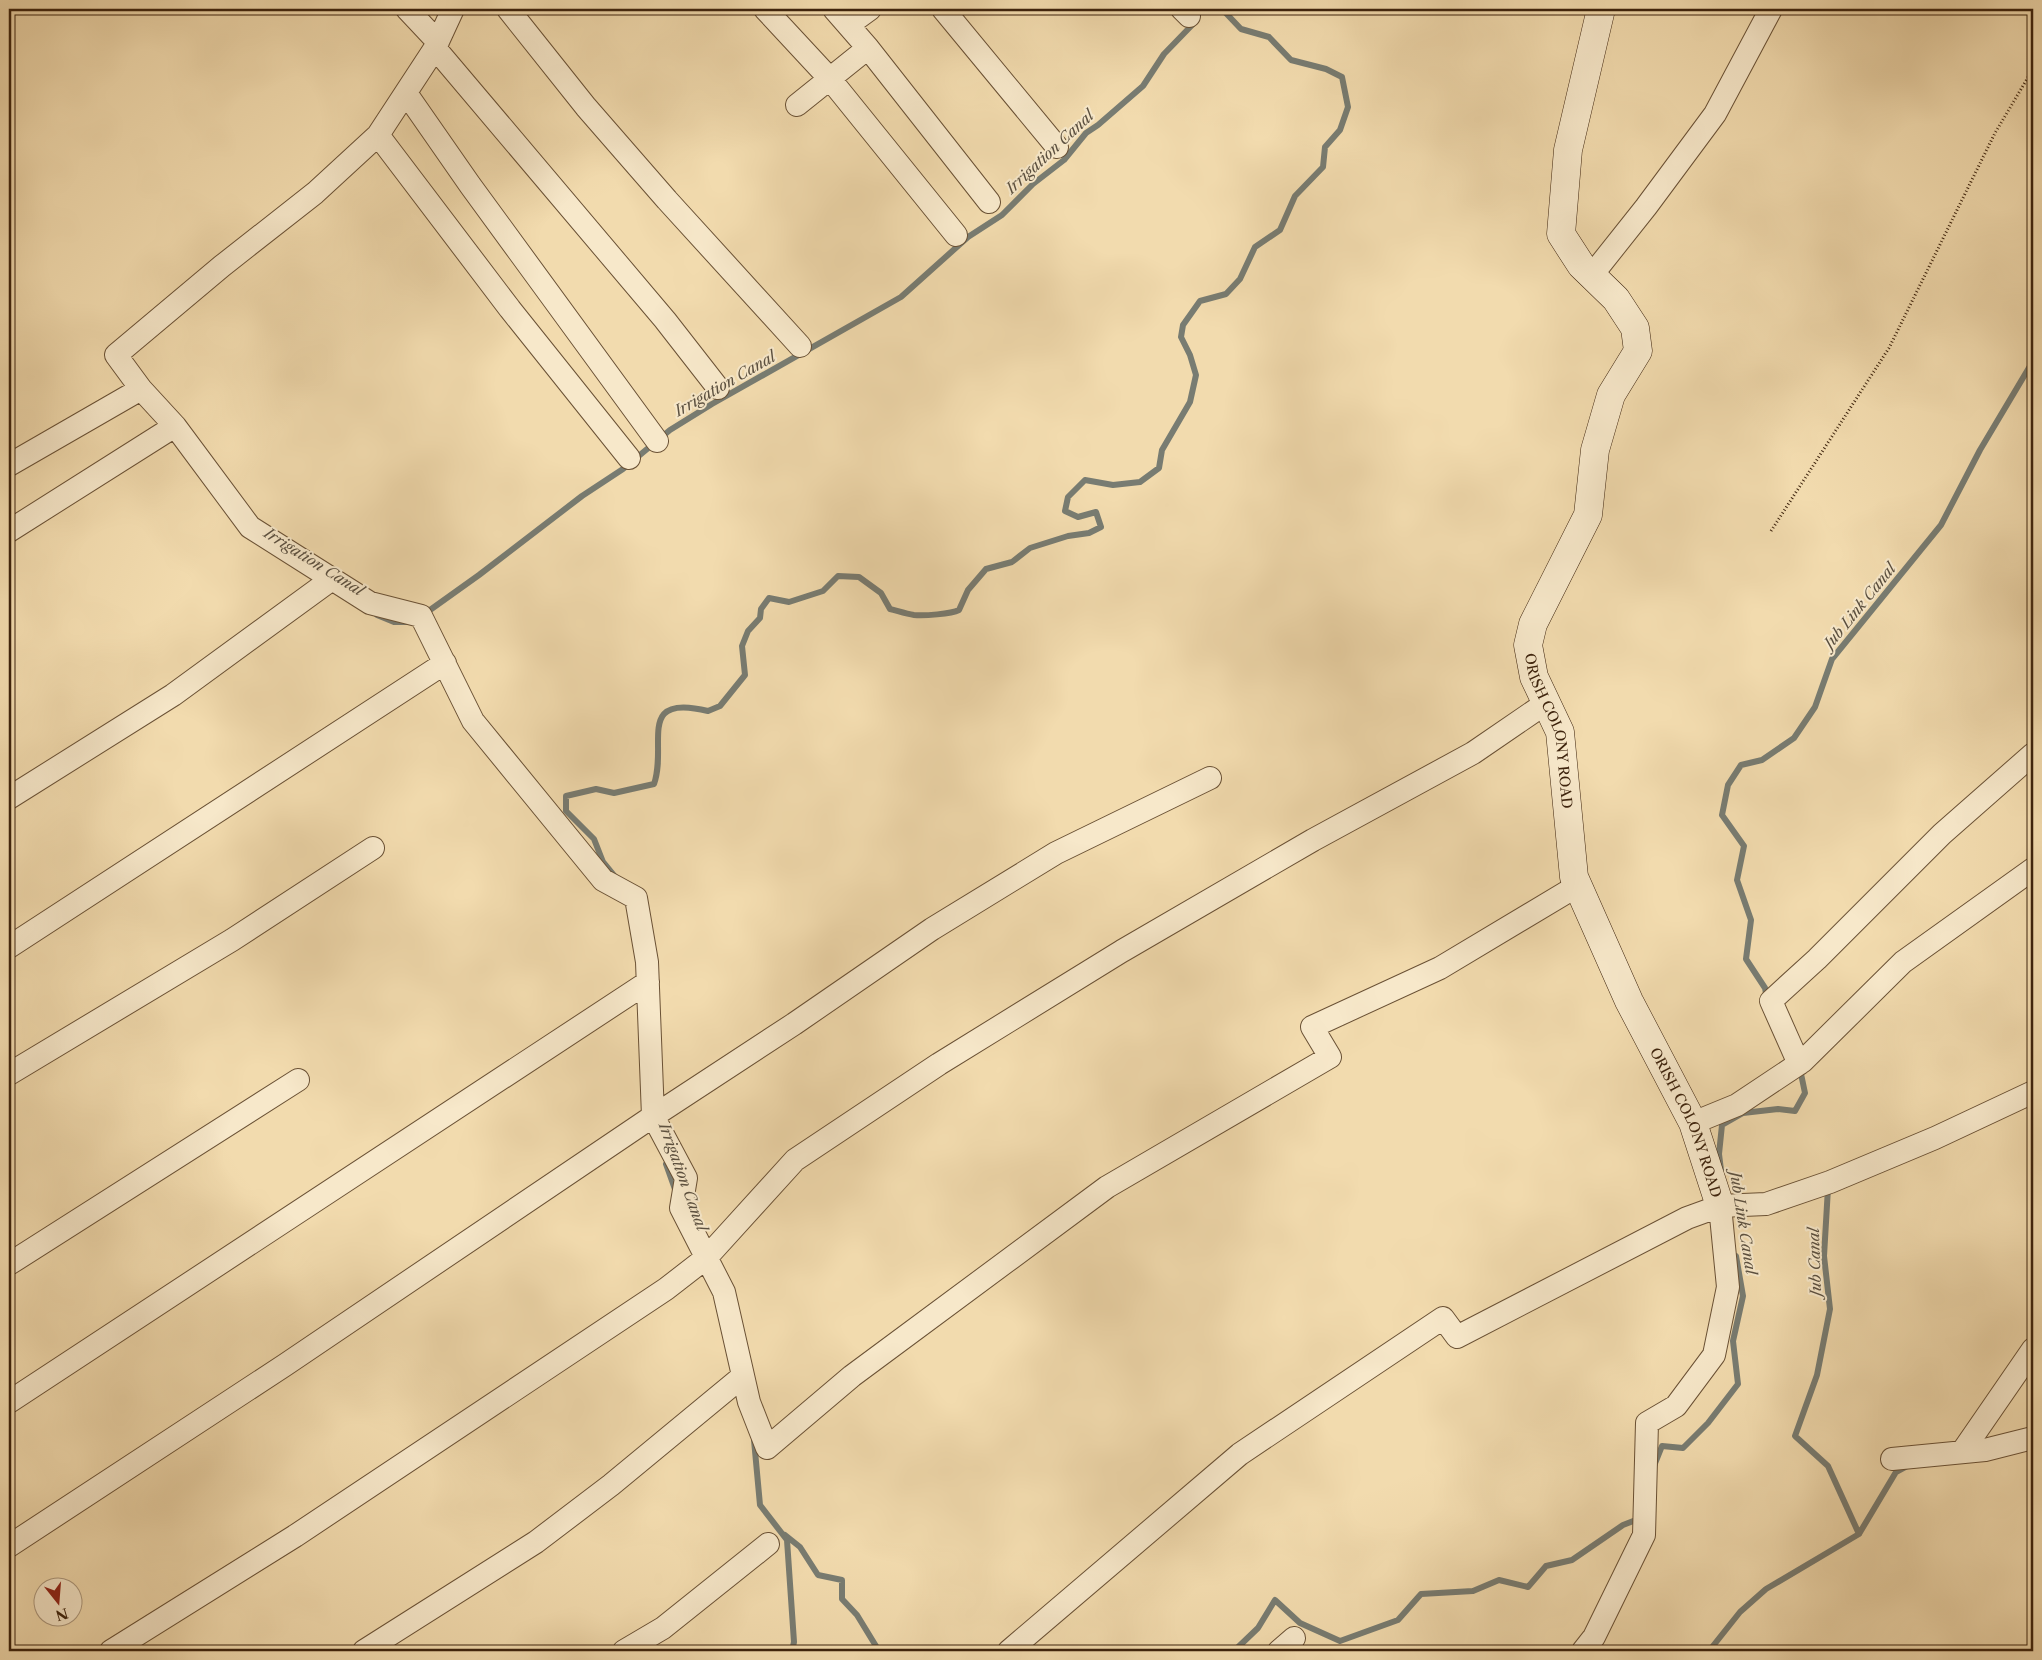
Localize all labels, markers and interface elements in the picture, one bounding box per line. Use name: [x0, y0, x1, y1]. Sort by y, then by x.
water label: Irrigation Canal: [1001, 104, 1099, 198]
water label: Irrigation Canal: [670, 346, 781, 421]
water label: Irrigation Canal: [260, 523, 369, 601]
water label: Jub Link Canal: [1817, 558, 1901, 655]
street label: ORISH COLONY ROAD: [1521, 652, 1576, 809]
street label: ORISH COLONY ROAD: [1646, 1044, 1726, 1200]
water label: Irrigation Canal: [655, 1119, 713, 1236]
water label: Jub Link Canal: [1725, 1166, 1761, 1278]
water label: Jub Canal: [1804, 1225, 1825, 1301]
north arrow: [32, 1578, 82, 1628]
text: N: [53, 1604, 70, 1625]

